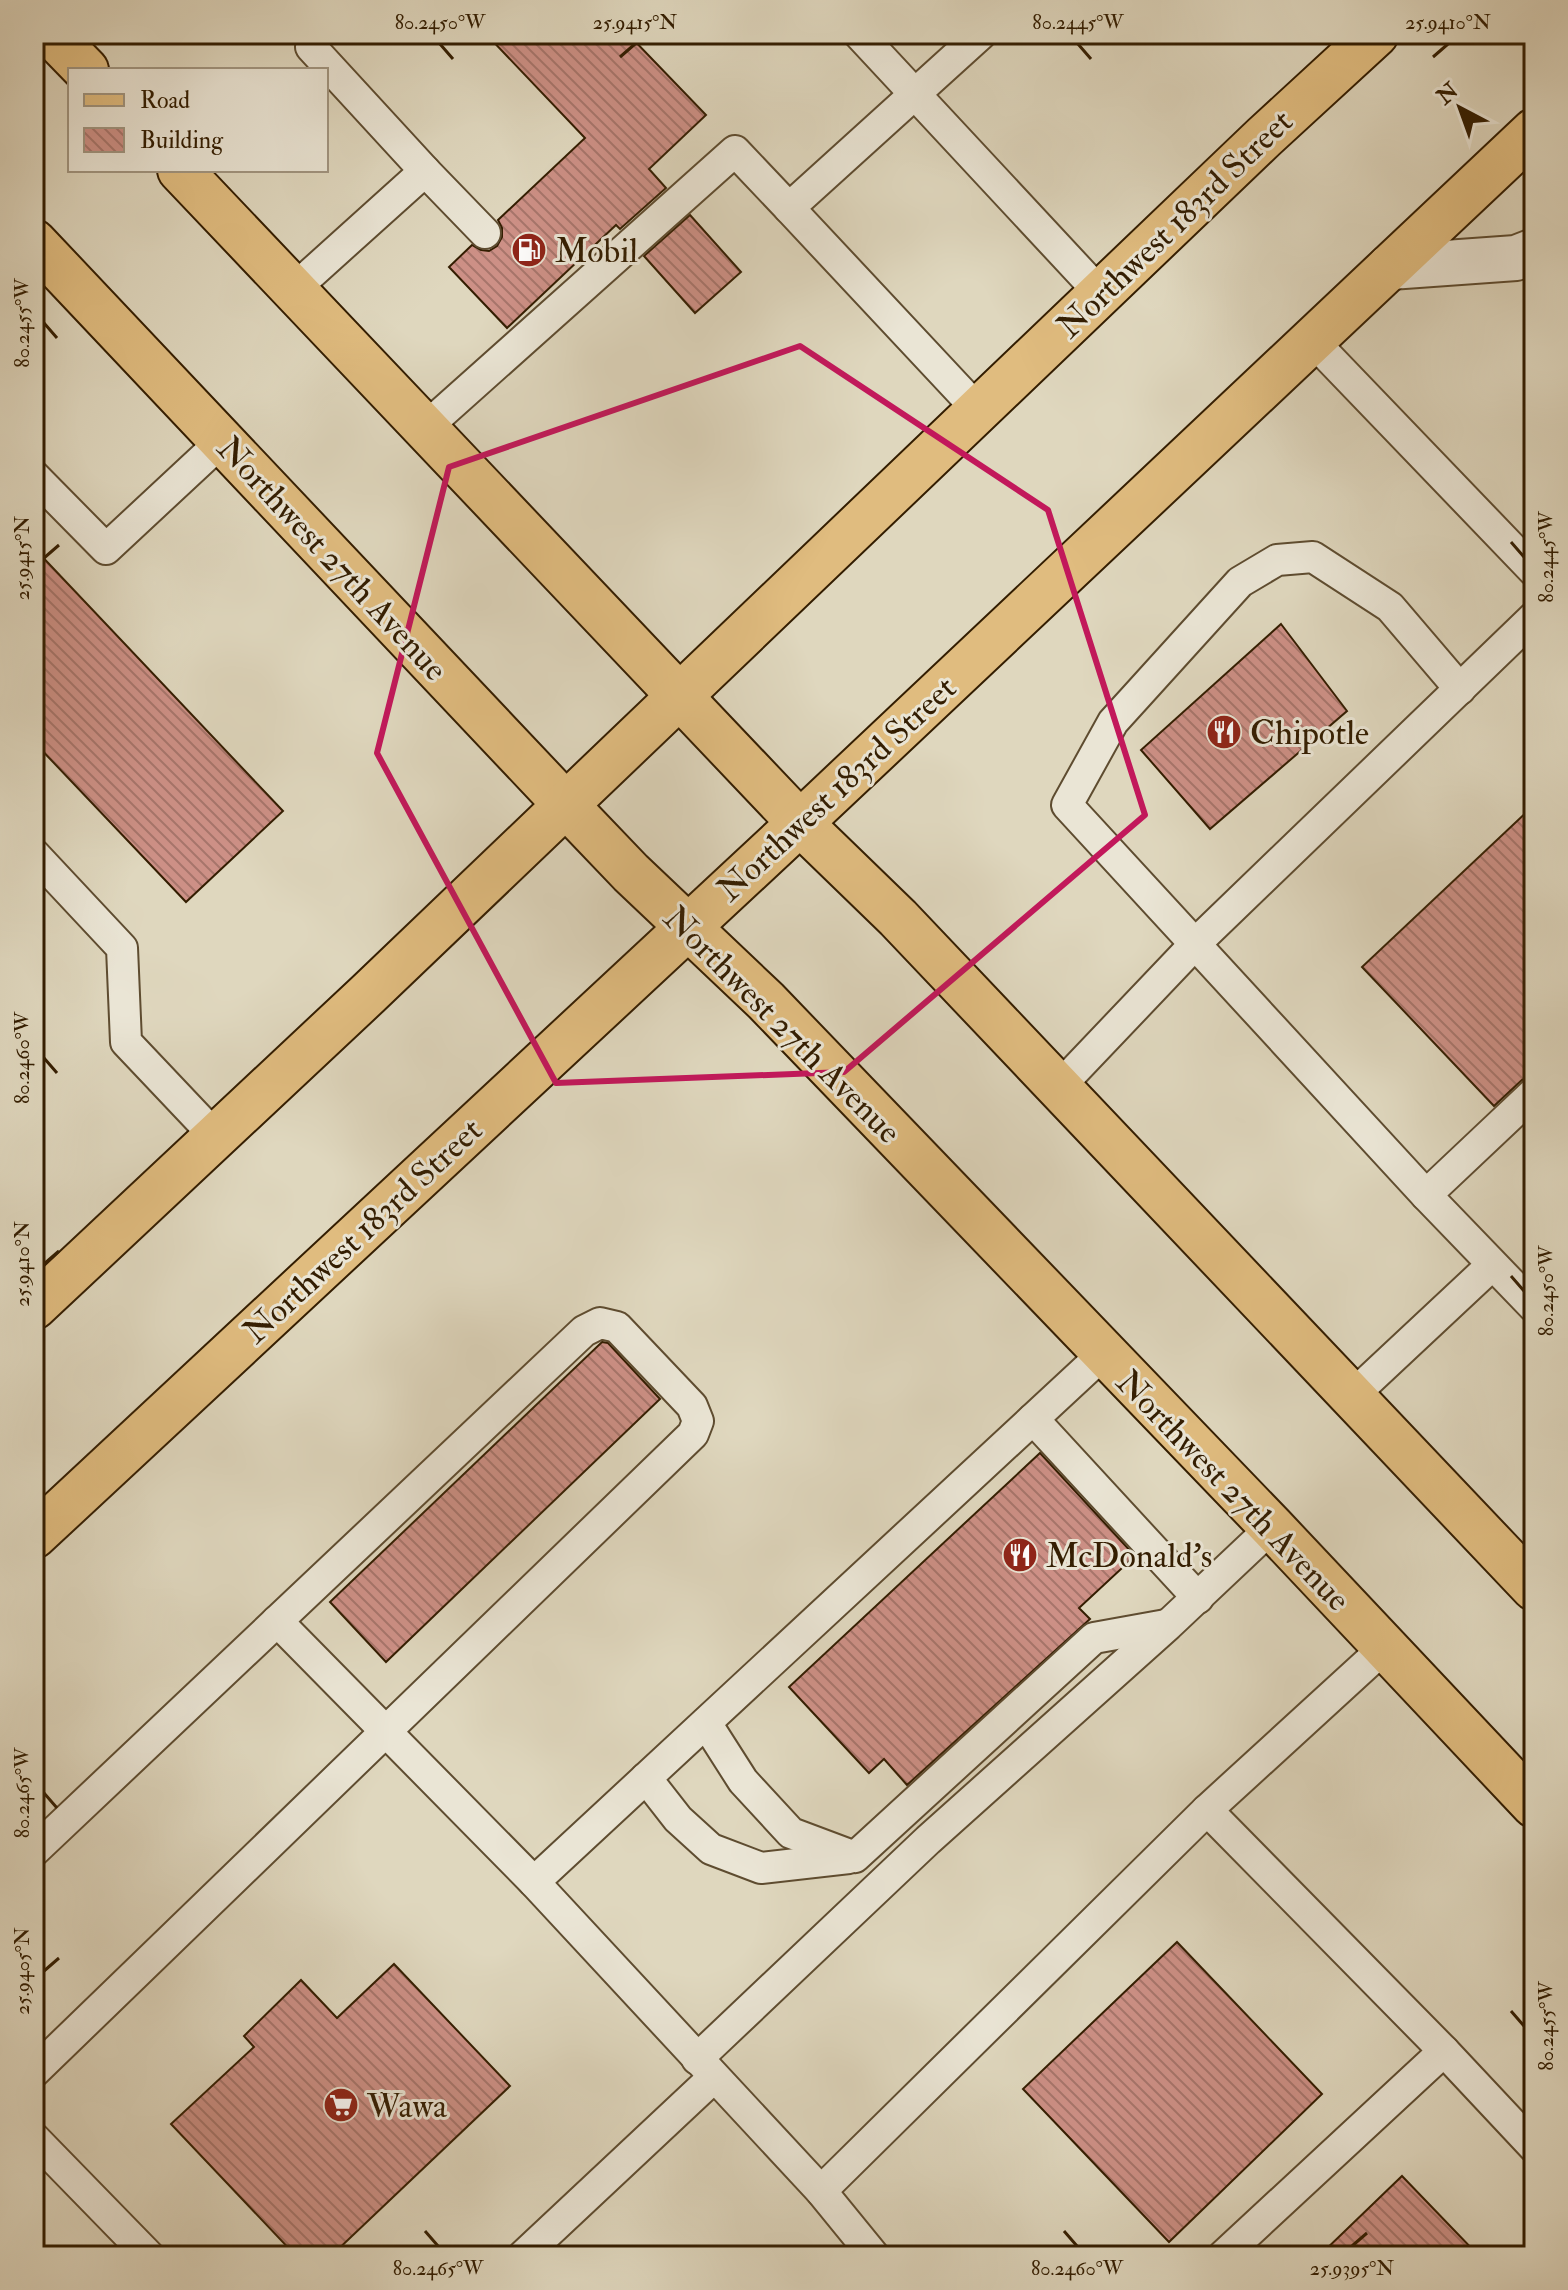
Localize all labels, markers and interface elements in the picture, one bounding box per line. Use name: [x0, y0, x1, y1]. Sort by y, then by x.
text: 80.2450°W: [395, 10, 486, 35]
text: 25.9415°N: [593, 10, 677, 35]
text: 80.2445°W: [1032, 10, 1124, 35]
text: 25.9410°N: [1405, 10, 1491, 35]
legend: [68, 68, 328, 172]
north arrow: [1420, 68, 1500, 148]
text: N: [1430, 76, 1464, 111]
text: Road: [140, 85, 190, 116]
street label: Northwest 183rd Street: [1048, 100, 1302, 348]
text: Building: [140, 125, 224, 156]
place label: Mobil: [555, 230, 638, 273]
fuel station icon: Mobil: [510, 231, 548, 269]
text: 80.2455°W: [10, 278, 35, 368]
street label: Northwest 27th Avenue: [207, 428, 456, 690]
text: 80.2445°W: [1534, 511, 1559, 603]
text: 25.9415°N: [10, 516, 35, 600]
street label: Northwest 183rd Street: [709, 667, 966, 911]
place label: Chipotle: [1250, 712, 1369, 755]
restaurant icon: Chipotle: [1205, 713, 1243, 751]
street label: Northwest 27th Avenue: [654, 897, 910, 1153]
text: 80.2460°W: [10, 1011, 35, 1104]
street label: Northwest 183rd Street: [235, 1109, 492, 1353]
text: 25.9410°N: [10, 1221, 35, 1307]
text: 80.2450°W: [1534, 1245, 1559, 1336]
street label: Northwest 27th Avenue: [1107, 1361, 1359, 1621]
place label: McDonald's: [1046, 1535, 1212, 1578]
restaurant icon: McDonald's: [1001, 1536, 1039, 1574]
text: 80.2465°W: [10, 1747, 35, 1838]
text: 25.9405°N: [10, 1927, 35, 2015]
text: 80.2455°W: [1534, 1981, 1559, 2071]
place label: Wawa: [366, 2085, 448, 2128]
supermarket icon: Wawa: [322, 2086, 360, 2124]
text: 80.2465°W: [393, 2256, 484, 2281]
text: 80.2460°W: [1031, 2256, 1124, 2281]
text: 25.9395°N: [1310, 2256, 1394, 2281]

